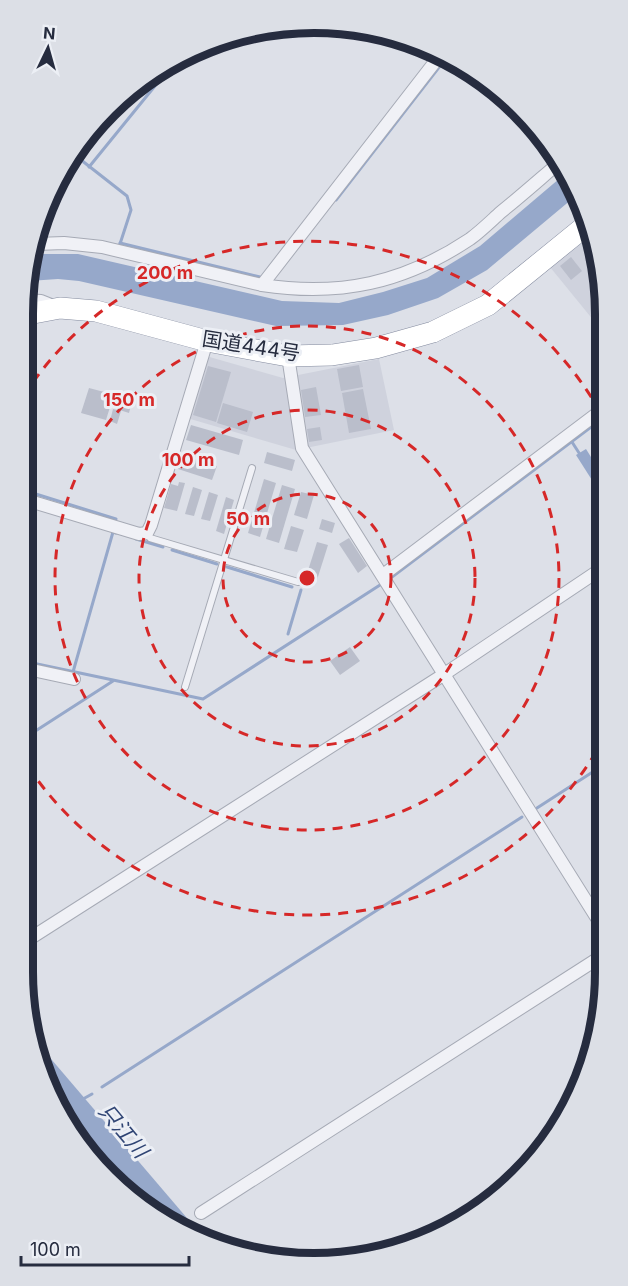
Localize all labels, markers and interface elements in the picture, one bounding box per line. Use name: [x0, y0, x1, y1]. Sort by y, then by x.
north arrow: [18, 18, 78, 78]
text: N: [42, 23, 56, 44]
text: 200 m: [137, 262, 193, 283]
street label: 国道444号: [200, 326, 302, 366]
text: 150 m: [103, 389, 155, 410]
text: 100 m: [162, 449, 214, 470]
text: 50 m: [226, 508, 270, 529]
centre of rings: [297, 568, 317, 588]
water label: 只江川: [94, 1099, 154, 1164]
scale bar: [21, 1229, 189, 1267]
text: 100 m: [30, 1239, 81, 1260]

